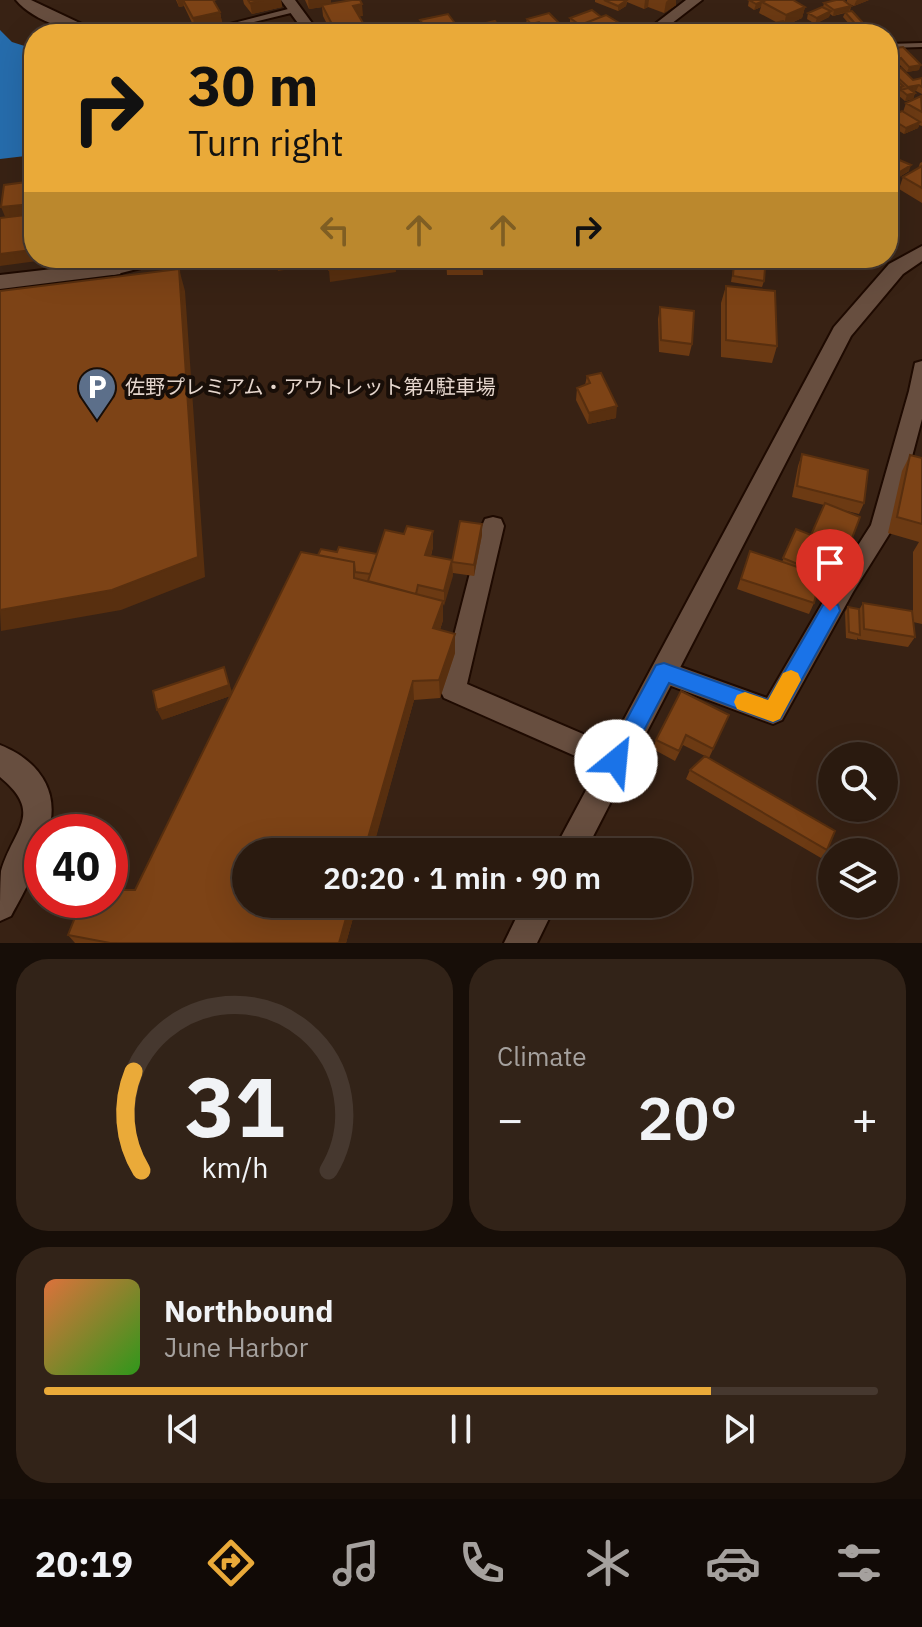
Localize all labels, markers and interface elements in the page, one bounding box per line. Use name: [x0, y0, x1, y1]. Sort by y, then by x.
text: 30 m: [188, 49, 318, 121]
icon: right: [56, 56, 160, 160]
text: Turn right: [188, 119, 344, 166]
icon: left: [313, 208, 357, 252]
icon: ahead: [397, 208, 441, 252]
icon: ahead: [481, 208, 525, 252]
icon: right: [565, 208, 609, 252]
parking icon: 佐野プレミアム・アウトレット第4駐車場: [76, 366, 118, 421]
place label: 佐野プレミアム・アウトレット第4駐車場: [125, 373, 496, 400]
pin: [796, 529, 864, 611]
icon: arrive: [808, 541, 852, 585]
position arrow: [574, 719, 658, 803]
map controls: [818, 742, 898, 918]
button: search: [818, 742, 898, 822]
speed limit sign: 40: [24, 814, 128, 918]
button: layers: [818, 838, 898, 918]
text: 20:20 · 1 min · 90 m: [323, 858, 601, 897]
text: Climate: [497, 1039, 587, 1073]
text: 31: [185, 1052, 284, 1160]
text: 20°: [637, 1078, 738, 1157]
text: −: [497, 1090, 523, 1147]
text: +: [852, 1090, 878, 1147]
text: km/h: [201, 1149, 268, 1186]
text: Northbound: [164, 1291, 333, 1330]
text: June Harbor: [164, 1330, 308, 1364]
icon: previous: [161, 1407, 205, 1451]
icon: pause: [439, 1407, 483, 1451]
icon: next: [717, 1407, 761, 1451]
icon: directions: [203, 1535, 259, 1591]
icon: music: [328, 1535, 384, 1591]
icon: phone: [454, 1535, 510, 1591]
icon: climate: [580, 1535, 636, 1591]
icon: car: [705, 1535, 761, 1591]
icon: filters: [831, 1535, 887, 1591]
text: 20:19: [35, 1540, 133, 1587]

